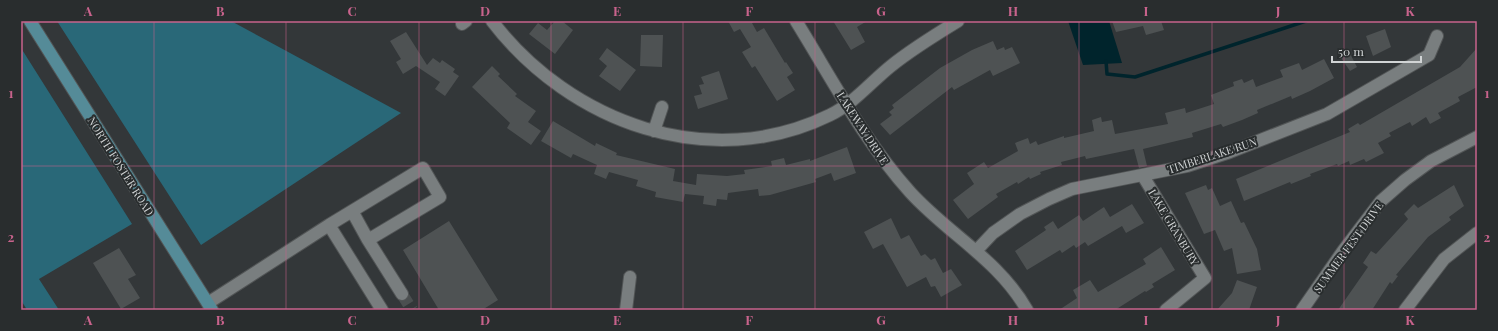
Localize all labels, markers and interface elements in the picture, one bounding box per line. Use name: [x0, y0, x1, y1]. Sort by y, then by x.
text: A: [83, 2, 93, 19]
text: B: [216, 2, 225, 19]
text: C: [347, 2, 357, 19]
text: D: [480, 2, 490, 19]
text: E: [613, 2, 621, 19]
text: F: [745, 2, 753, 19]
text: G: [876, 2, 886, 19]
text: H: [1008, 2, 1018, 19]
text: I: [1144, 2, 1149, 19]
text: J: [1275, 2, 1281, 19]
text: K: [1405, 2, 1415, 19]
scale bar: [1332, 38, 1421, 64]
text: 50 m: [1338, 43, 1364, 59]
text: 1: [9, 84, 14, 101]
text: 1: [1485, 84, 1490, 101]
street label: LAKEWAY DRIVE: [834, 89, 892, 168]
street label: NORTH FOSTER ROAD: [84, 114, 158, 218]
street label: TIMBERLAKE RUN: [1166, 133, 1259, 176]
street label: LAKE GRANBURY: [1145, 186, 1203, 268]
street label: SUMMER FEST DRIVE: [1310, 198, 1386, 296]
text: 2: [8, 228, 15, 245]
text: 2: [1484, 228, 1491, 245]
text: A: [83, 311, 93, 328]
text: B: [216, 311, 225, 328]
text: C: [347, 311, 357, 328]
text: D: [480, 311, 490, 328]
text: E: [613, 311, 621, 328]
text: F: [745, 311, 753, 328]
text: G: [876, 311, 886, 328]
text: H: [1008, 311, 1018, 328]
text: I: [1144, 311, 1149, 328]
text: J: [1275, 311, 1281, 328]
text: K: [1405, 311, 1415, 328]

